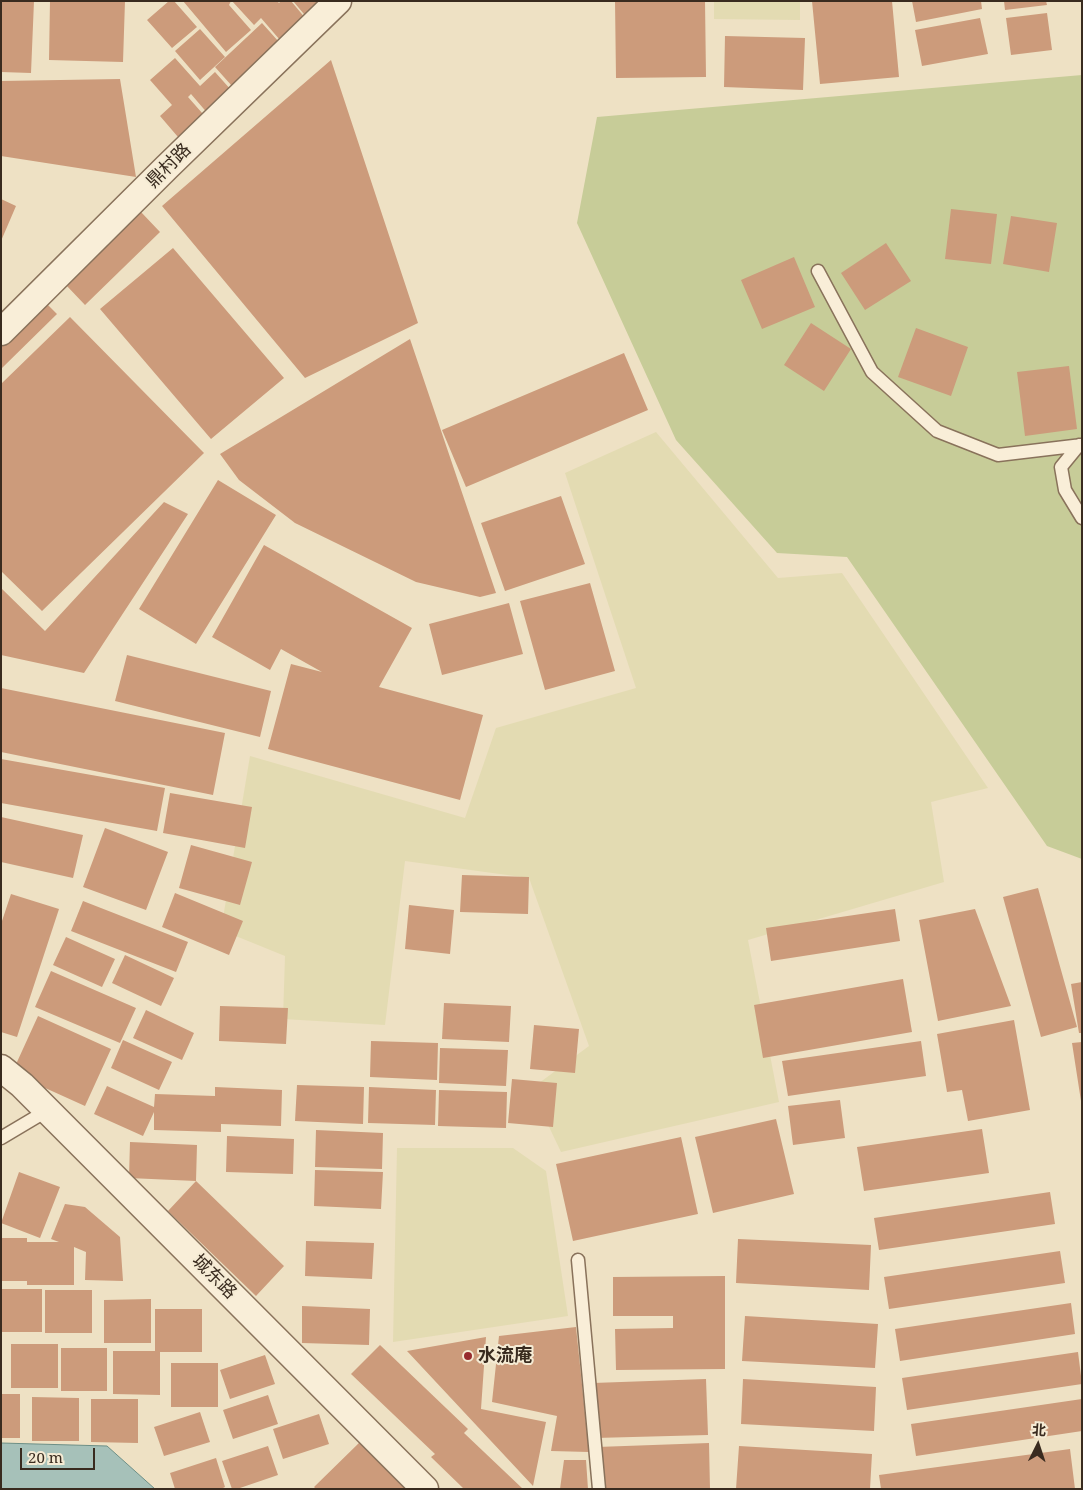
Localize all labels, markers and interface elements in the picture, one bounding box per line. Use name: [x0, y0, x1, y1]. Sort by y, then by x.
street label: 鼎村路: [142, 139, 196, 193]
street label: 城东路: [187, 1250, 241, 1304]
place label: 水流庵: [478, 1345, 532, 1367]
marker: 水流庵: [462, 1350, 474, 1362]
north arrow: [1013, 1420, 1063, 1470]
text: 北: [1031, 1420, 1047, 1440]
scale bar: [22, 1438, 98, 1470]
text: 20 m: [28, 1447, 63, 1467]

